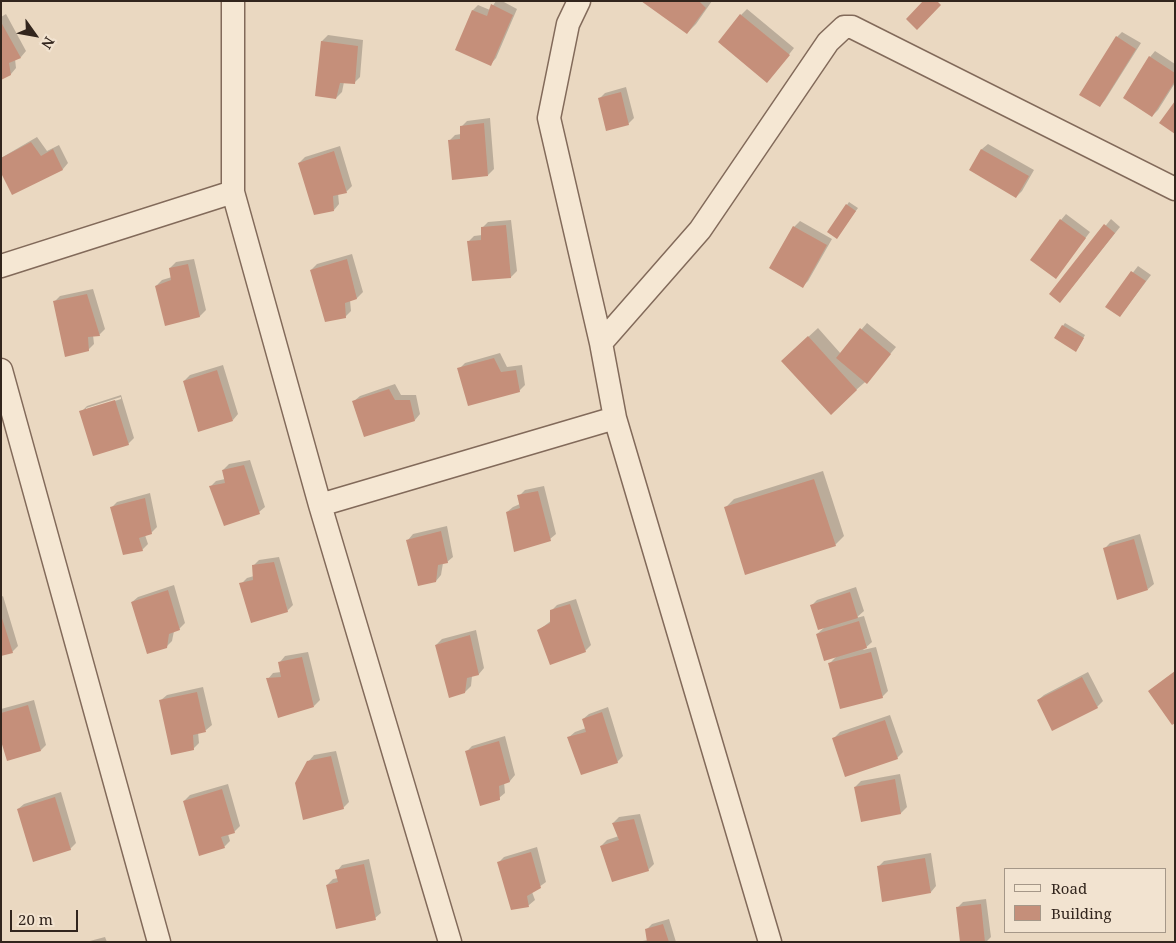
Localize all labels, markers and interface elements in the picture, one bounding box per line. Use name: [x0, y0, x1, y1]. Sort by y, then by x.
north arrow: [10, 10, 60, 60]
text: N: [37, 33, 59, 53]
legend: [1004, 868, 1166, 933]
text: Road: [1051, 878, 1087, 898]
scale bar: [12, 900, 80, 932]
text: Building: [1051, 903, 1112, 923]
text: 20 m: [18, 909, 53, 929]

